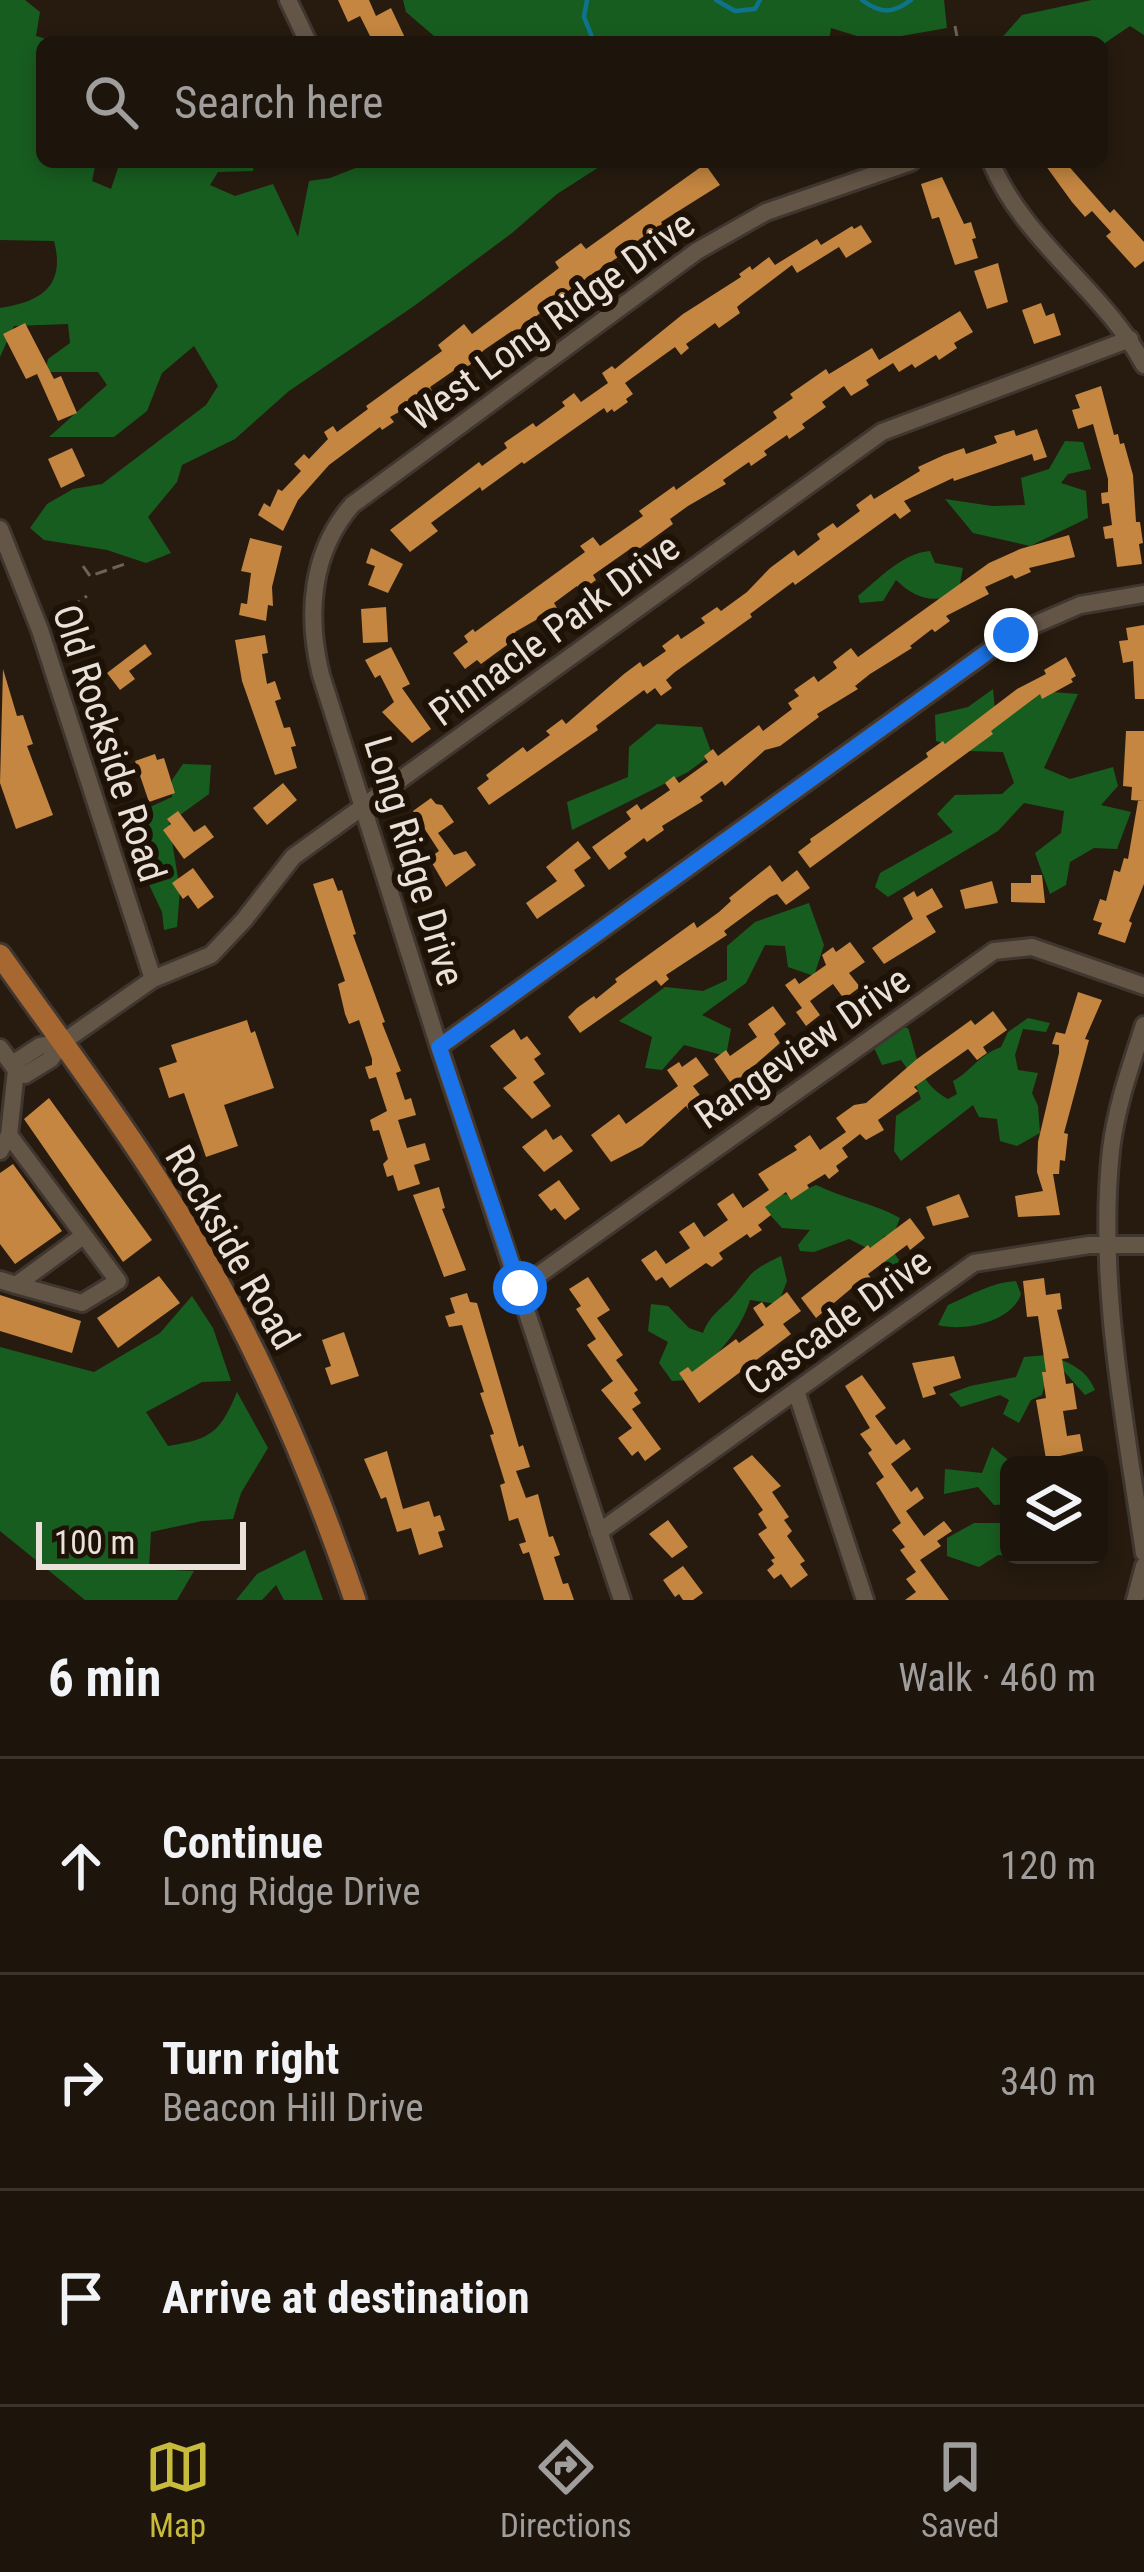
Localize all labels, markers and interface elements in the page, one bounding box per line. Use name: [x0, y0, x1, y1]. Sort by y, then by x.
search box: [36, 36, 1108, 168]
icon: search: [78, 69, 144, 135]
text: Search here: [174, 76, 383, 129]
street label: West Long Ridge Drive: [398, 201, 703, 441]
street label: Pinnacle Park Drive: [421, 524, 688, 736]
street label: Old Rockside Road: [43, 599, 175, 887]
route end: [984, 608, 1038, 662]
street label: Long Ridge Drive: [354, 731, 474, 992]
street label: Rangeview Drive: [686, 957, 919, 1139]
street label: Rockside Road: [155, 1137, 309, 1358]
street label: Cascade Drive: [735, 1239, 940, 1405]
route start: [493, 1261, 547, 1315]
map controls: [1000, 1456, 1108, 1564]
button: layers: [1000, 1456, 1108, 1564]
scale bar: [36, 1516, 246, 1569]
text: 100 m: [54, 1523, 135, 1562]
text: 6 min: [48, 1649, 161, 1708]
text: Walk · 460 m: [898, 1655, 1096, 1701]
text: Continue: [162, 1816, 323, 1869]
icon: ahead: [48, 1833, 114, 1899]
text: 120 m: [1000, 1843, 1096, 1889]
text: Long Ridge Drive: [162, 1869, 420, 1915]
text: Turn right: [162, 2032, 339, 2085]
icon: right: [48, 2049, 114, 2115]
text: 340 m: [1000, 2059, 1096, 2105]
text: Beacon Hill Drive: [162, 2085, 423, 2131]
icon: arrive: [48, 2265, 114, 2331]
text: Arrive at destination: [162, 2271, 530, 2324]
tab: Map: [145, 2434, 211, 2545]
tab: Directions: [500, 2434, 632, 2545]
tab: Saved: [921, 2434, 999, 2545]

